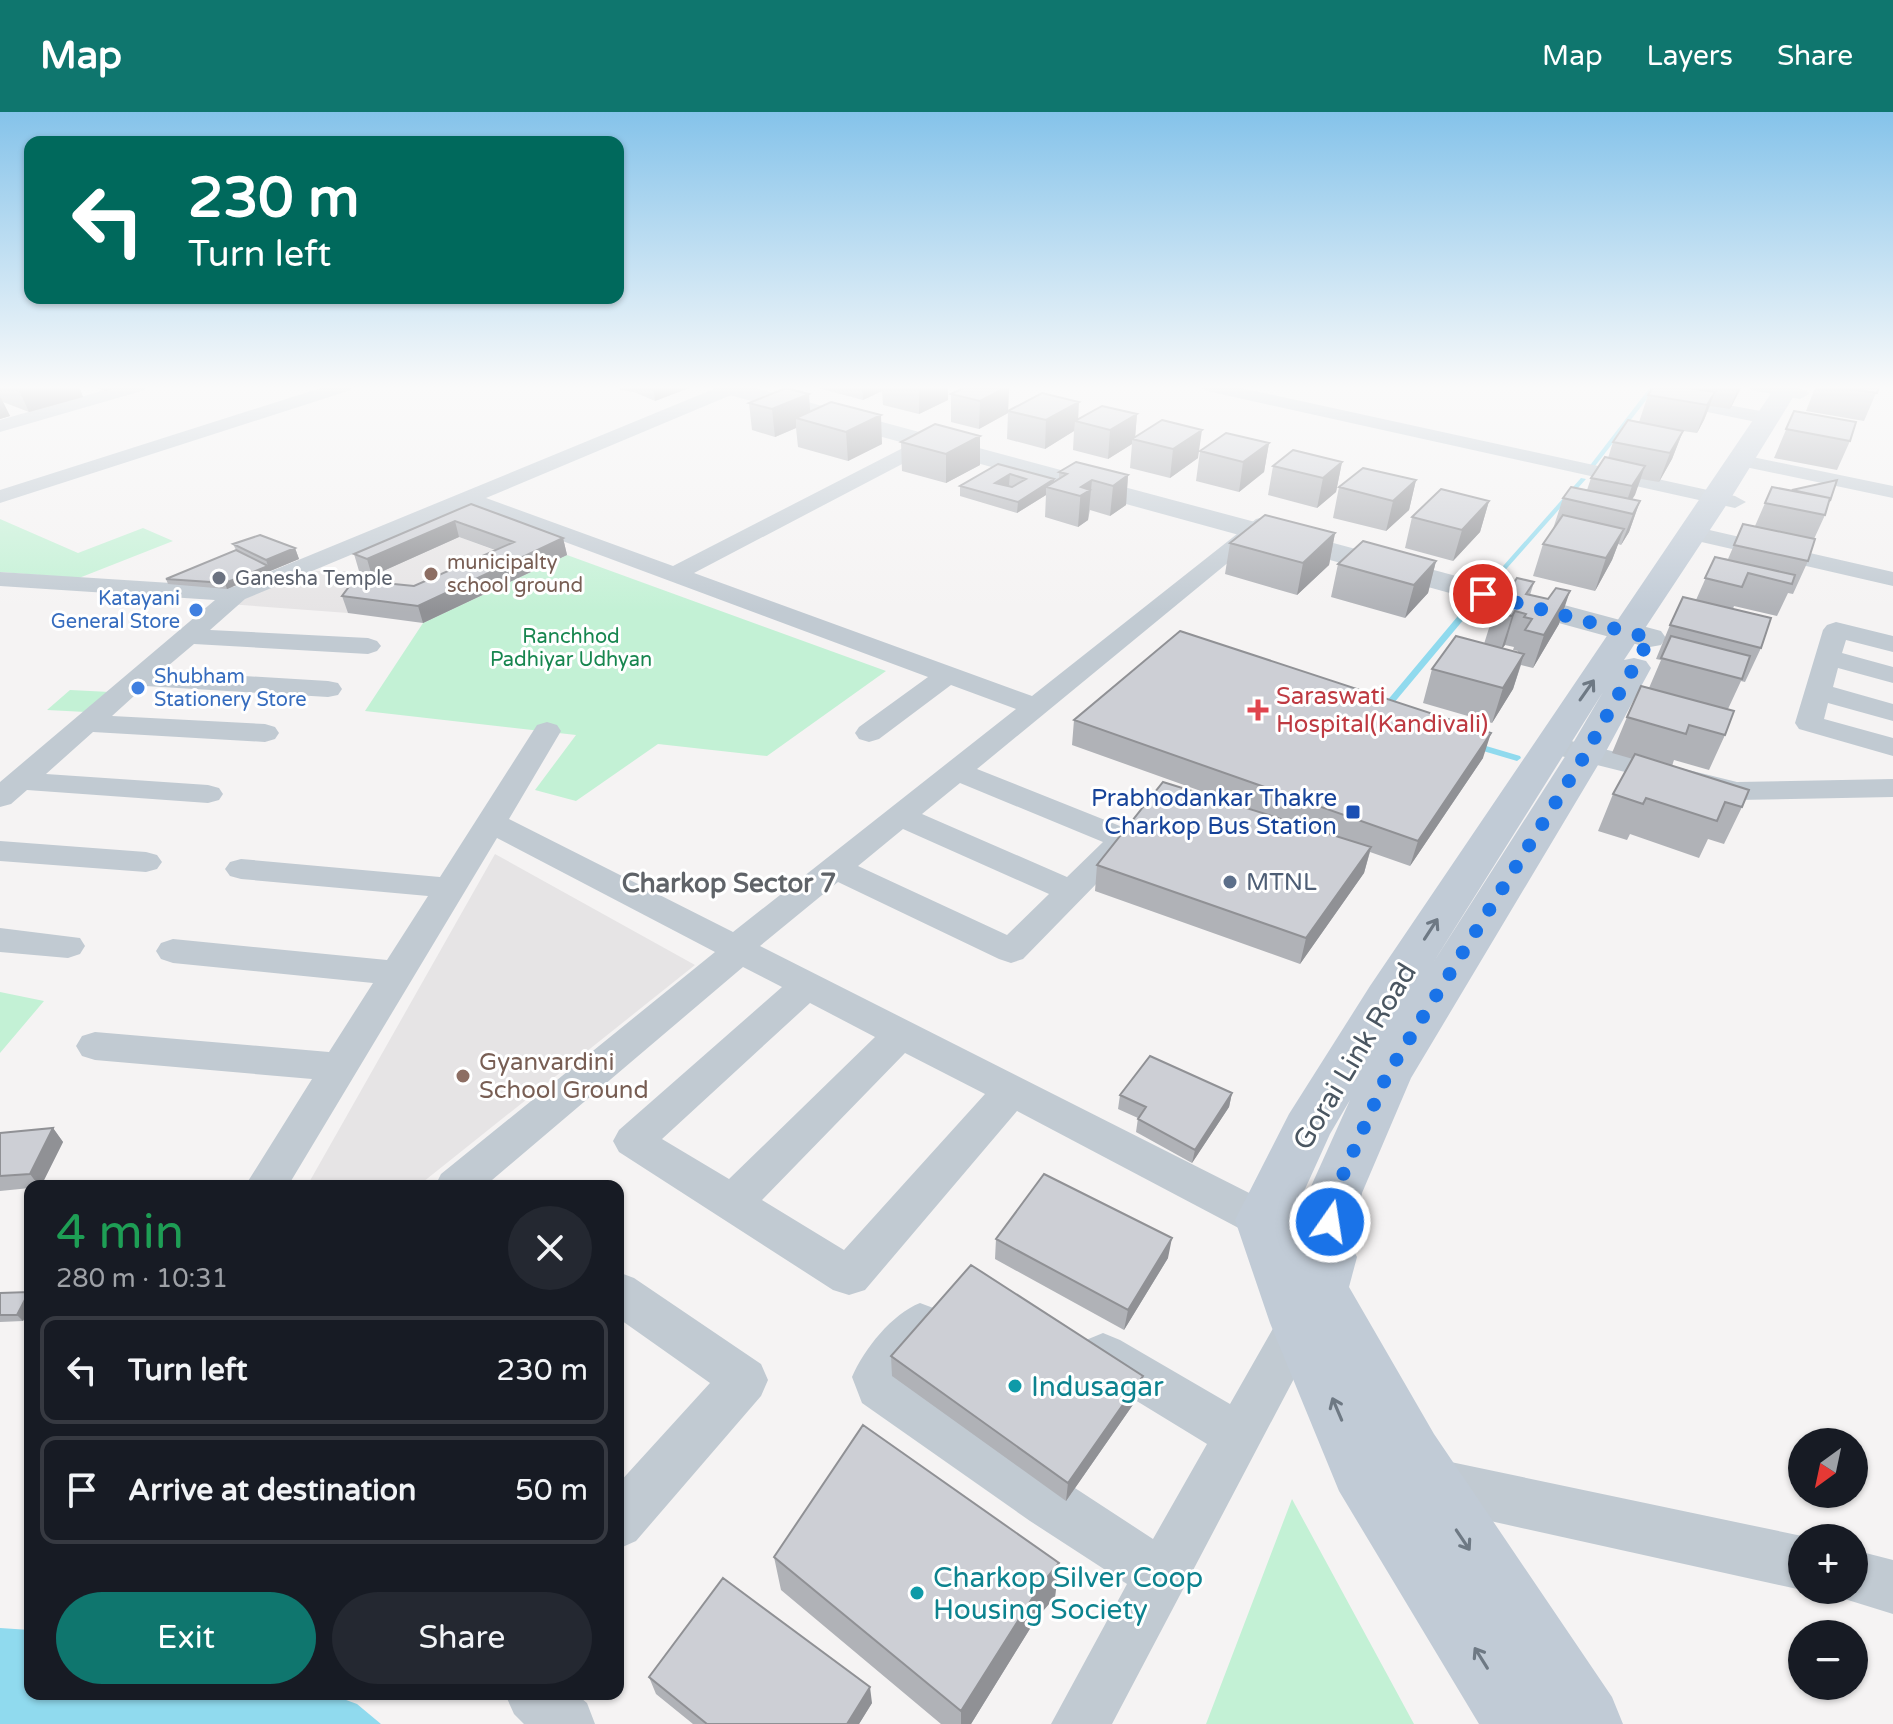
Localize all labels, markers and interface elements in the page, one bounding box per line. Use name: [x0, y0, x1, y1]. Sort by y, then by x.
text: Map: [40, 33, 122, 79]
text: Map: [1542, 39, 1603, 73]
text: Layers: [1647, 39, 1733, 73]
text: Share: [1777, 39, 1853, 73]
text: 230 m: [188, 165, 359, 232]
icon: left: [56, 168, 160, 272]
text: Turn left: [188, 233, 331, 276]
place label: municipalty school ground: [447, 551, 583, 598]
pin: [1449, 560, 1517, 628]
marker: municipalty school ground: [422, 565, 440, 583]
place label: Ganesha Temple: [235, 567, 393, 591]
marker: Ganesha Temple: [210, 569, 228, 587]
icon: arrive: [1461, 572, 1505, 616]
place label: Katayani General Store: [51, 587, 180, 634]
marker: Katayani General Store: [187, 601, 205, 619]
park label: Ranchhod Padhiyar Udhyan: [490, 625, 652, 672]
place label: Shubham Stationery Store: [154, 665, 307, 712]
marker: Shubham Stationery Store: [129, 679, 147, 697]
one-way arrow: [1579, 680, 1595, 702]
place label: Saraswati Hospital(Kandivali): [1276, 682, 1488, 739]
marker: Saraswati Hospital(Kandivali): [1247, 699, 1269, 721]
place label: Prabhodankar Thakre Charkop Bus Station: [1091, 784, 1337, 841]
marker: Prabhodankar Thakre Charkop Bus Station: [1344, 803, 1362, 821]
district label: Charkop Sector 7: [622, 868, 836, 899]
place label: MTNL: [1246, 868, 1317, 897]
marker: MTNL: [1221, 873, 1239, 891]
one-way arrow: [1424, 918, 1440, 941]
street label: Gorai Link Road: [1286, 957, 1424, 1156]
place label: Gyanvardini School Ground: [479, 1048, 649, 1105]
marker: Gyanvardini School Ground: [454, 1067, 472, 1085]
position arrow: [1288, 1180, 1372, 1264]
text: 4 min: [56, 1204, 184, 1262]
button: close: [508, 1206, 592, 1290]
text: 280 m · 10:31: [56, 1263, 228, 1294]
icon: left: [60, 1348, 104, 1392]
text: Turn left: [128, 1352, 247, 1389]
text: 230 m: [496, 1352, 588, 1389]
place label: Indusagar: [1031, 1370, 1164, 1404]
marker: Indusagar: [1006, 1377, 1024, 1395]
one-way arrow: [1328, 1397, 1343, 1422]
north arrow: [1788, 1428, 1868, 1508]
map controls: [1788, 1428, 1868, 1700]
icon: arrive: [60, 1468, 104, 1512]
text: Arrive at destination: [128, 1472, 416, 1509]
text: 50 m: [515, 1472, 588, 1509]
button: +: [1788, 1524, 1868, 1604]
one-way arrow: [1455, 1529, 1472, 1551]
place label: Charkop Silver Coop Housing Society: [933, 1561, 1203, 1627]
marker: Charkop Silver Coop Housing Society: [908, 1584, 926, 1602]
button: Exit: [56, 1592, 316, 1684]
button: Share: [332, 1592, 592, 1684]
button: −: [1788, 1620, 1868, 1700]
one-way arrow: [1473, 1647, 1489, 1670]

